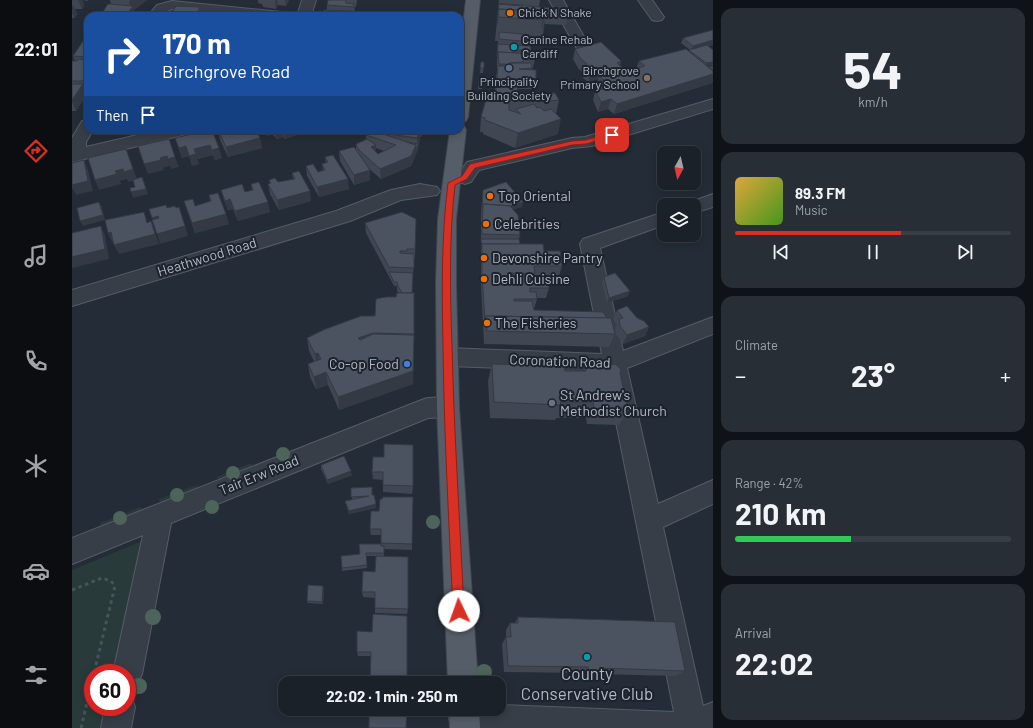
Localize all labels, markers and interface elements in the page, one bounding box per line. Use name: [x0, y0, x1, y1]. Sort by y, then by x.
place label: Chick N Shake: [518, 5, 592, 19]
marker: Chick N Shake: [505, 8, 515, 18]
text: 170 m: [162, 26, 231, 60]
icon: right: [96, 28, 148, 80]
place label: Canine Rehab Cardiff: [522, 32, 593, 60]
text: 54: [843, 37, 903, 99]
text: 22:01: [14, 38, 58, 60]
marker: Canine Rehab Cardiff: [509, 42, 519, 52]
text: Birchgrove Road: [162, 60, 290, 82]
marker: Principality Building Society: [504, 63, 514, 73]
place label: Birchgrove Primary School: [560, 63, 639, 91]
marker: Birchgrove Primary School: [642, 73, 652, 83]
place label: Principality Building Society: [467, 74, 551, 102]
text: km/h: [858, 94, 888, 110]
icon: arrive: [137, 104, 159, 126]
text: Then: [96, 106, 129, 124]
pin: [595, 118, 629, 152]
icon: arrive: [601, 124, 623, 146]
icon: directions: [22, 137, 50, 165]
north arrow: [657, 146, 701, 190]
map controls: [657, 146, 701, 242]
text: 89.3 FM: [795, 184, 845, 202]
place label: Top Oriental: [498, 187, 571, 204]
marker: Top Oriental: [485, 191, 495, 201]
button: layers: [657, 198, 701, 242]
text: Music: [795, 202, 828, 218]
place label: Celebrities: [494, 215, 560, 232]
marker: Celebrities: [481, 219, 491, 229]
street label: Heathwood Road: [155, 233, 258, 280]
icon: previous: [770, 241, 792, 263]
icon: pause: [862, 241, 884, 263]
icon: next: [954, 241, 976, 263]
icon: music: [22, 242, 50, 270]
place label: Devonshire Pantry: [492, 249, 603, 266]
marker: Devonshire Pantry: [479, 253, 489, 263]
place label: Dehli Cuisine: [492, 270, 570, 287]
marker: Dehli Cuisine: [479, 274, 489, 284]
place label: The Fisheries: [495, 314, 577, 331]
marker: The Fisheries: [482, 318, 492, 328]
text: Climate: [735, 337, 778, 353]
icon: phone: [22, 347, 50, 375]
street label: Coronation Road: [509, 350, 611, 371]
place label: Co-op Food: [329, 355, 399, 372]
text: 23°: [851, 357, 895, 393]
marker: Co-op Food: [402, 359, 412, 369]
text: −: [735, 362, 746, 388]
text: +: [1000, 362, 1011, 388]
place label: St Andrew's Methodist Church: [560, 386, 667, 419]
marker: St Andrew's Methodist Church: [547, 398, 557, 408]
street label: Tair Erw Road: [217, 451, 301, 498]
icon: climate: [22, 452, 50, 480]
text: Range · 42%: [735, 475, 804, 491]
text: 210 km: [735, 495, 826, 531]
icon: car: [22, 557, 50, 585]
position arrow: [438, 590, 480, 632]
text: Arrival: [735, 625, 771, 641]
text: 22:02: [735, 645, 813, 681]
marker: County Conservative Club: [582, 652, 592, 662]
icon: filters: [22, 661, 50, 689]
place label: County Conservative Club: [521, 663, 653, 703]
speed limit sign: 60: [84, 664, 136, 716]
text: 22:02 · 1 min · 250 m: [326, 687, 458, 705]

